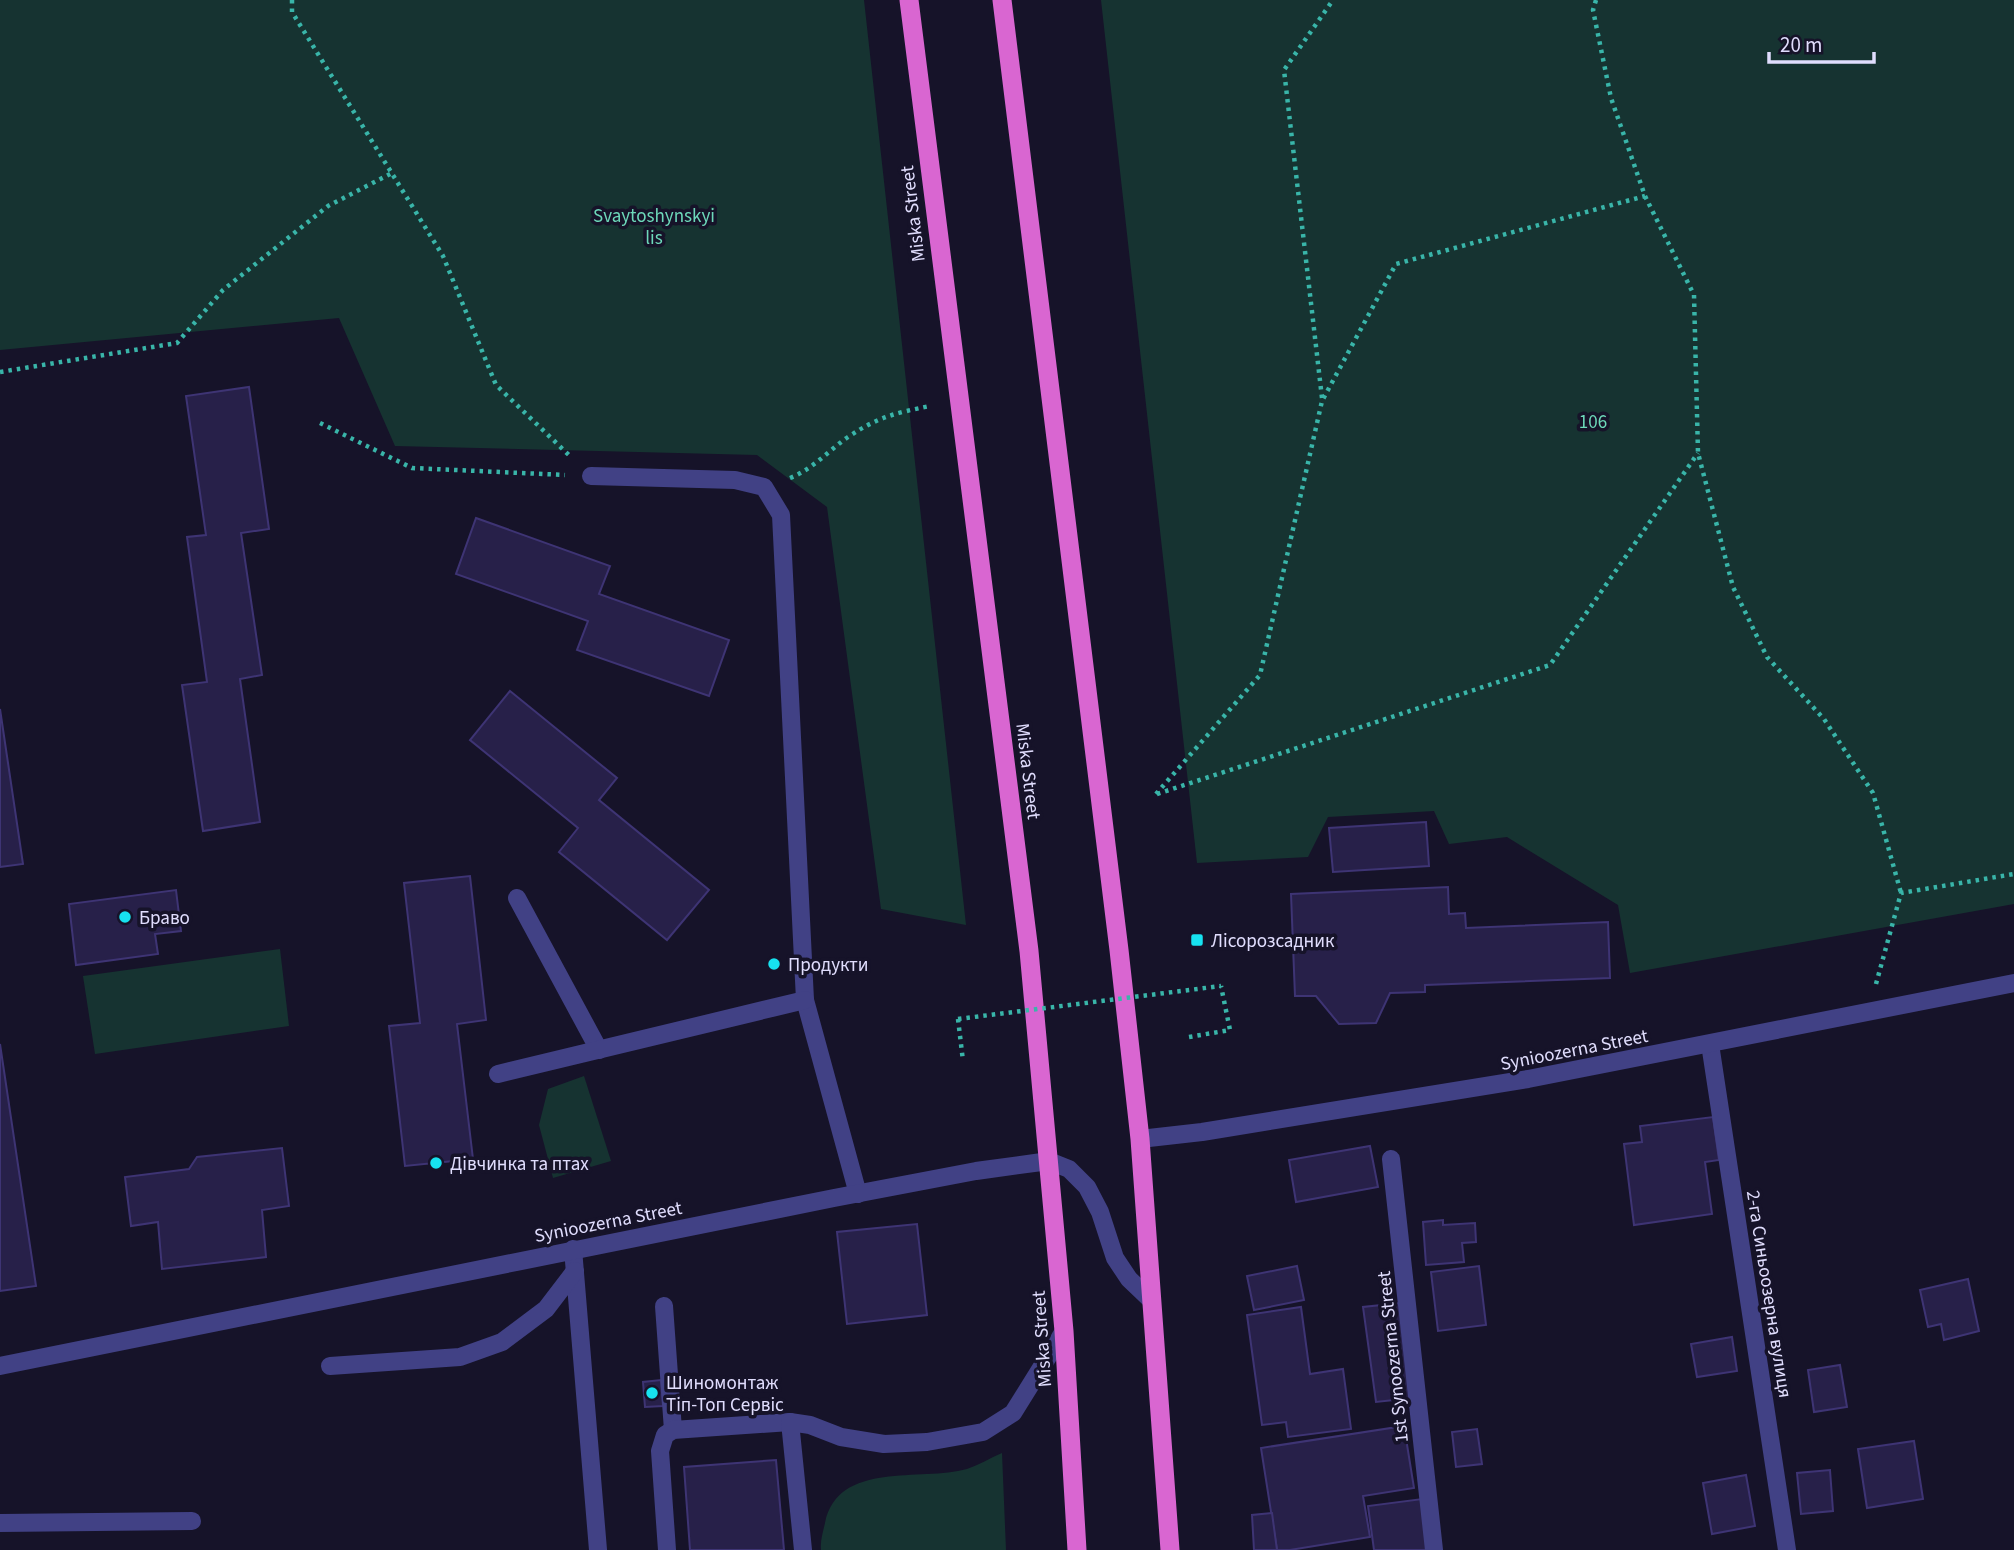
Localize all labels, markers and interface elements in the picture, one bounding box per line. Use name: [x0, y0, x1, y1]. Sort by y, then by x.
scale bar: [1769, 21, 1874, 65]
text: 20 m: [1780, 30, 1822, 60]
street label: Miska Street: [894, 164, 933, 263]
park label: Svaytoshynskyi lis: [593, 203, 715, 252]
park label: 106: [1579, 409, 1607, 436]
street label: Miska Street: [1008, 722, 1047, 821]
place label: Браво: [139, 905, 190, 932]
marker: Браво: [117, 909, 133, 925]
place label: Лісорозсадник: [1211, 928, 1335, 955]
marker: Лісорозсадник: [1189, 932, 1205, 948]
place label: Продукти: [788, 952, 869, 979]
marker: Продукти: [766, 956, 782, 972]
street label: Synioozerna Street: [1498, 1023, 1651, 1078]
place label: Дівчинка та птах: [450, 1151, 589, 1178]
marker: Дівчинка та птах: [428, 1155, 444, 1171]
street label: 2-га Синьоозерна вулиця: [1739, 1188, 1798, 1400]
street label: Synioozerna Street: [532, 1195, 685, 1250]
street label: 1st Synoozerna Street: [1371, 1269, 1416, 1444]
street label: Miska Street: [1026, 1289, 1059, 1388]
place label: Шиномонтаж Тіп-Топ Сервіс: [666, 1370, 784, 1419]
marker: Шиномонтаж Тіп-Топ Сервіс: [644, 1385, 660, 1401]

